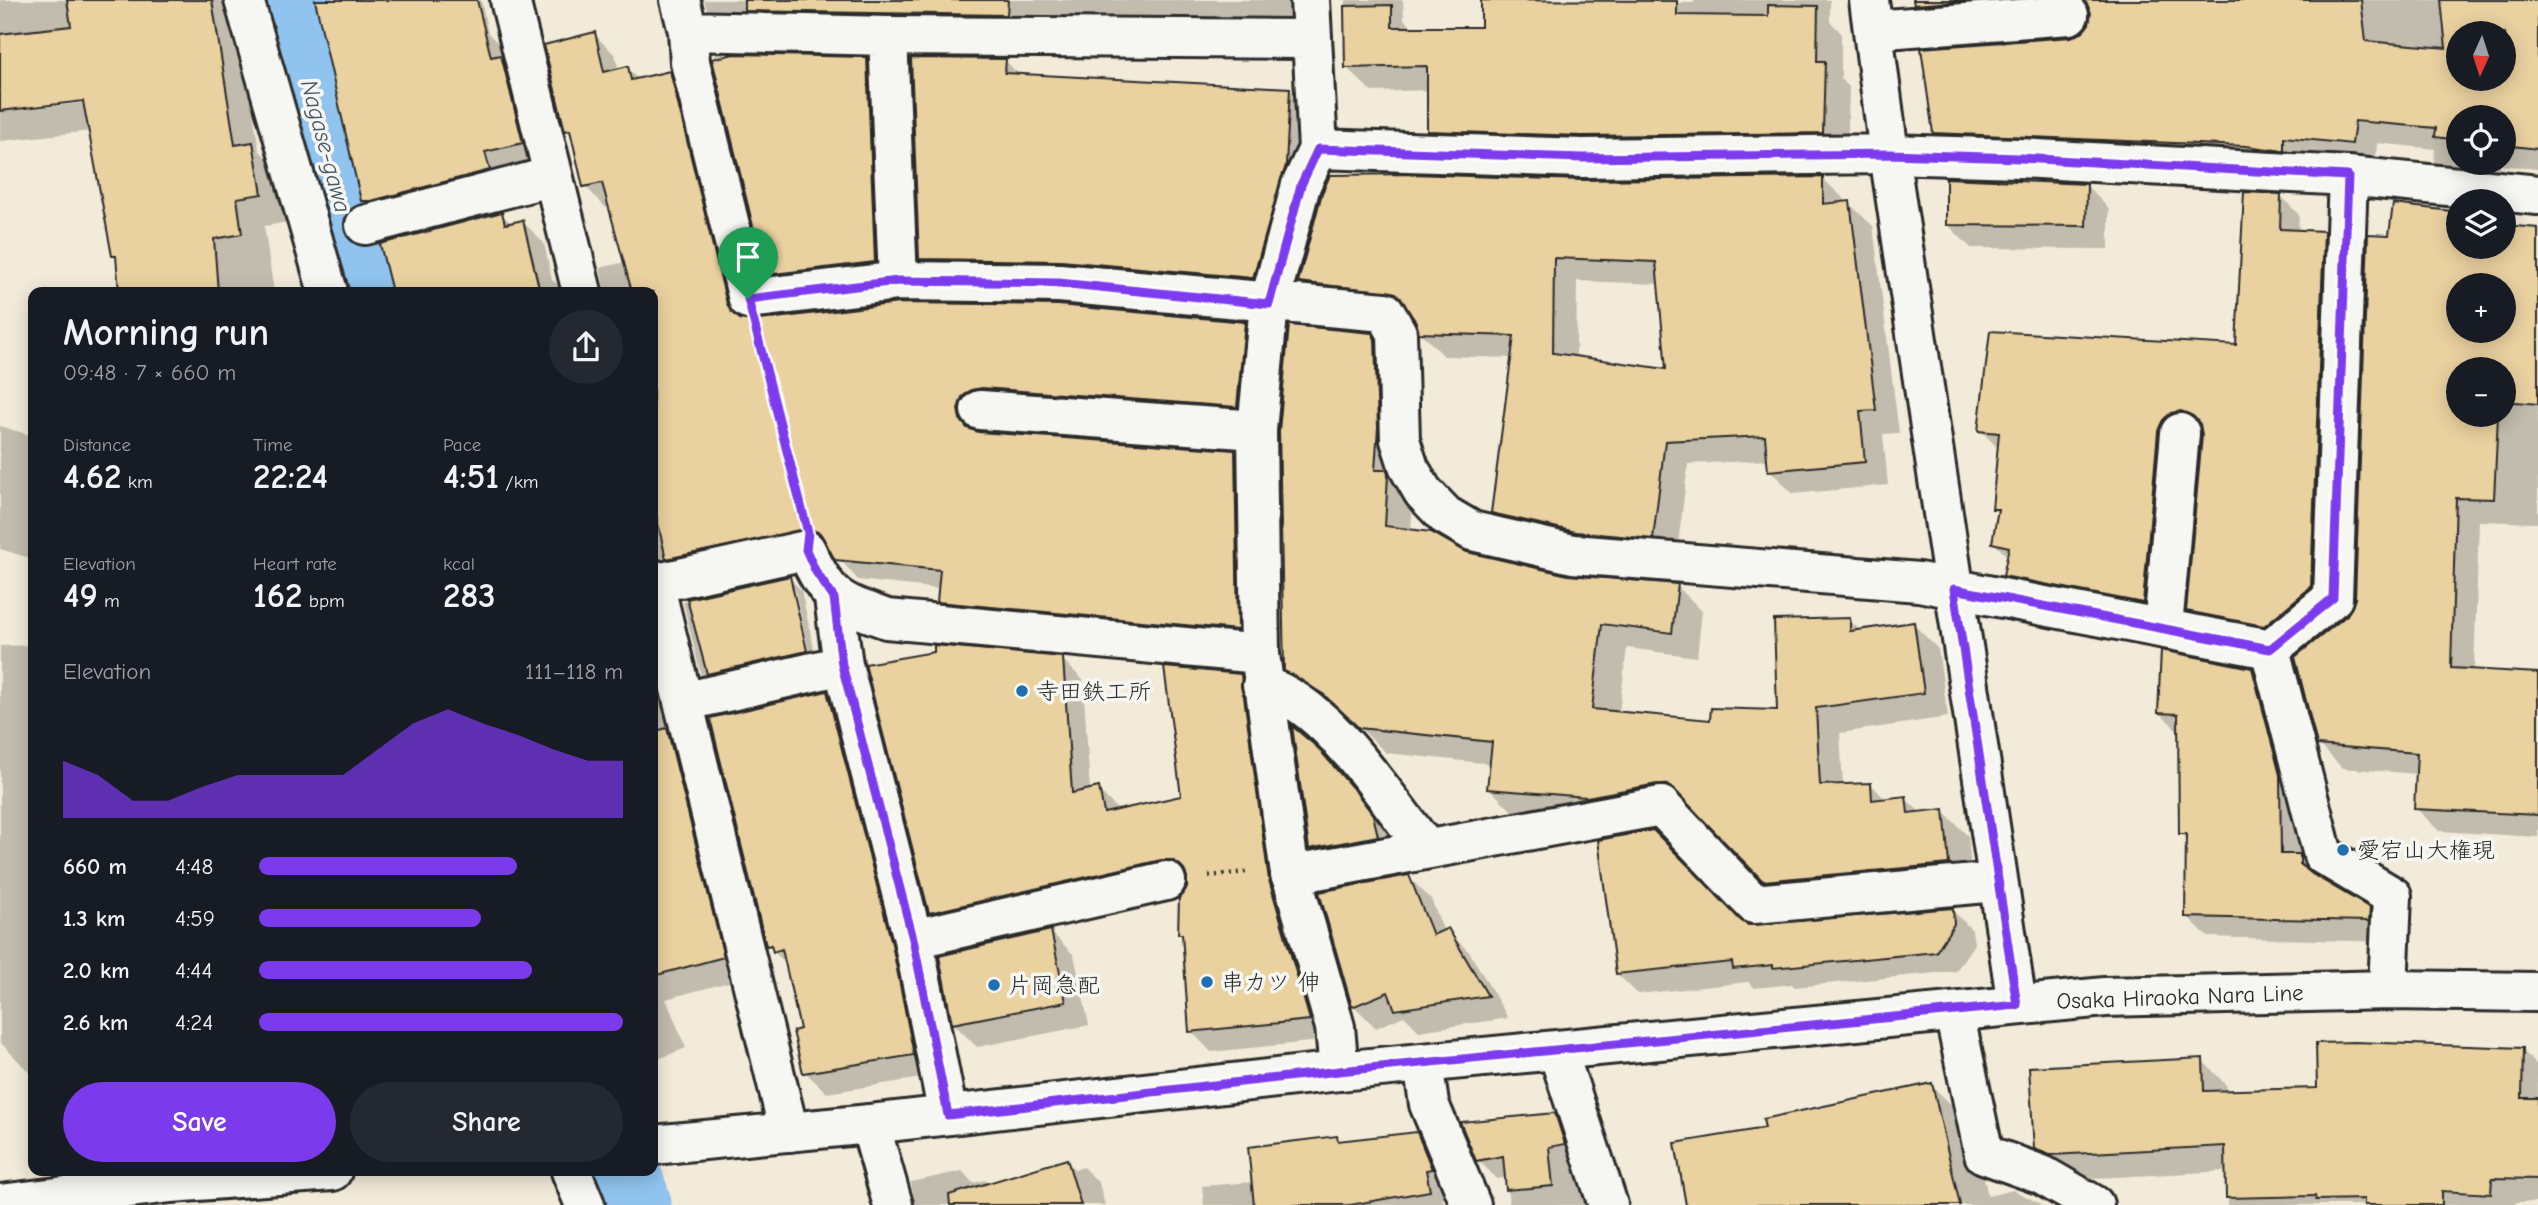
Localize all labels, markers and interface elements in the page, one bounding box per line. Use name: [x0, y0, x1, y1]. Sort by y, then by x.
north arrow: [2446, 21, 2516, 91]
map controls: [2446, 21, 2516, 427]
water label: Nagase-gawa: [295, 77, 357, 215]
button: locate: [2446, 105, 2516, 175]
button: layers: [2446, 189, 2516, 259]
pin: [718, 227, 778, 299]
icon: arrive: [729, 238, 767, 276]
button: +: [2446, 273, 2516, 343]
button: share: [549, 310, 623, 384]
text: Morning run: [63, 311, 269, 355]
button: −: [2446, 357, 2516, 427]
text: 09:48 · 7 × 660 m: [63, 359, 236, 386]
text: Distance: [63, 434, 131, 456]
text: Time: [253, 434, 292, 456]
text: Pace: [443, 434, 481, 456]
text: 4.62: [63, 456, 122, 497]
text: 22:24: [253, 456, 328, 497]
text: 4:51: [443, 456, 499, 497]
text: km: [122, 471, 153, 493]
text: /km: [499, 471, 539, 493]
text: Elevation: [63, 553, 136, 575]
text: Heart rate: [253, 553, 337, 575]
text: kcal: [443, 553, 475, 575]
text: 49: [63, 575, 98, 616]
text: 162: [253, 575, 303, 616]
text: 283: [443, 575, 496, 616]
text: m: [98, 590, 120, 612]
text: bpm: [303, 590, 345, 612]
text: Elevation: [63, 658, 151, 685]
text: 111–118 m: [525, 658, 623, 685]
place label: 寺田鉄工所: [1036, 678, 1151, 705]
marker: 寺田鉄工所: [1014, 683, 1030, 699]
place label: 愛宕山大権現: [2357, 837, 2495, 864]
marker: 愛宕山大権現: [2335, 842, 2351, 858]
text: 660 m: [63, 853, 127, 880]
text: 4:48: [175, 853, 213, 880]
text: 1.3 km: [63, 905, 125, 932]
text: 4:59: [175, 905, 215, 932]
text: 2.0 km: [63, 957, 129, 984]
text: 4:44: [175, 957, 213, 984]
place label: 串カツ 伸: [1221, 969, 1321, 996]
place label: 片岡急配: [1008, 972, 1100, 999]
marker: 串カツ 伸: [1199, 974, 1215, 990]
marker: 片岡急配: [986, 977, 1002, 993]
street label: Osaka Hiraoka Nara Line: [2056, 979, 2304, 1015]
text: 2.6 km: [63, 1009, 128, 1036]
text: 4:24: [175, 1009, 213, 1036]
button: Save: [63, 1082, 336, 1162]
button: Share: [350, 1082, 623, 1162]

